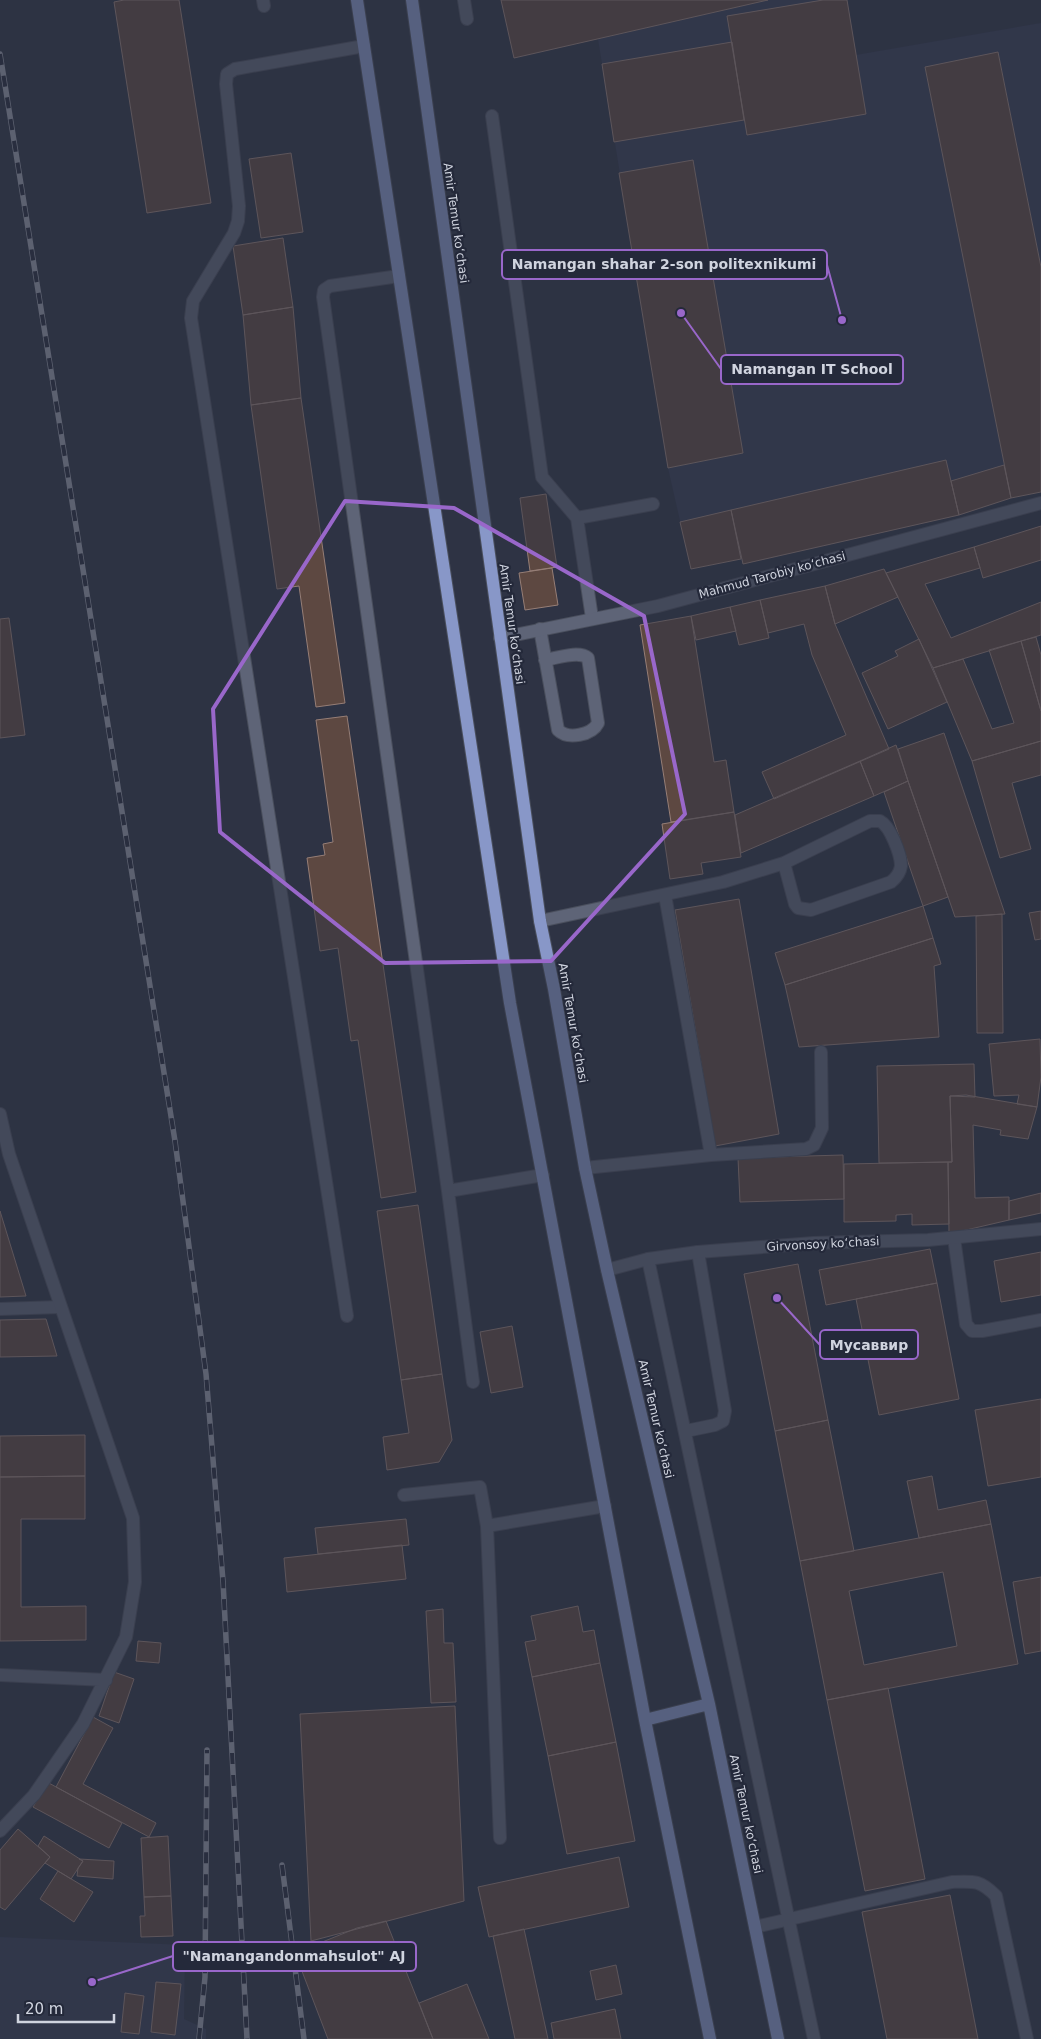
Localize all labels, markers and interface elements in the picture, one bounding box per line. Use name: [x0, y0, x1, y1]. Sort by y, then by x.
street label: Amir Temur koʻchasi: [441, 162, 471, 284]
callout: Namangan shahar 2-son politexnikumi: [502, 250, 827, 279]
text: Namangan shahar 2-son politexnikumi: [512, 256, 816, 272]
callout: Namangan IT School: [721, 355, 903, 384]
text: Namangan IT School: [731, 361, 893, 377]
street label: Mahmud Tarobiy koʻchasi: [697, 549, 847, 601]
street label: Amir Temur koʻchasi: [497, 563, 527, 685]
street label: Amir Temur koʻchasi: [556, 962, 590, 1084]
street label: Girvonsoy koʻchasi: [766, 1234, 880, 1254]
callout: Мусаввир: [820, 1330, 918, 1359]
text: Мусаввир: [830, 1337, 908, 1353]
street label: Amir Temur koʻchasi: [636, 1358, 676, 1480]
street label: Amir Temur koʻchasi: [727, 1753, 765, 1875]
callout: "Namangandonmahsulot" AJ: [173, 1942, 416, 1971]
text: "Namangandonmahsulot" AJ: [182, 1948, 406, 1964]
scale bar: [18, 1992, 114, 2024]
text: 20 m: [25, 2000, 63, 2018]

